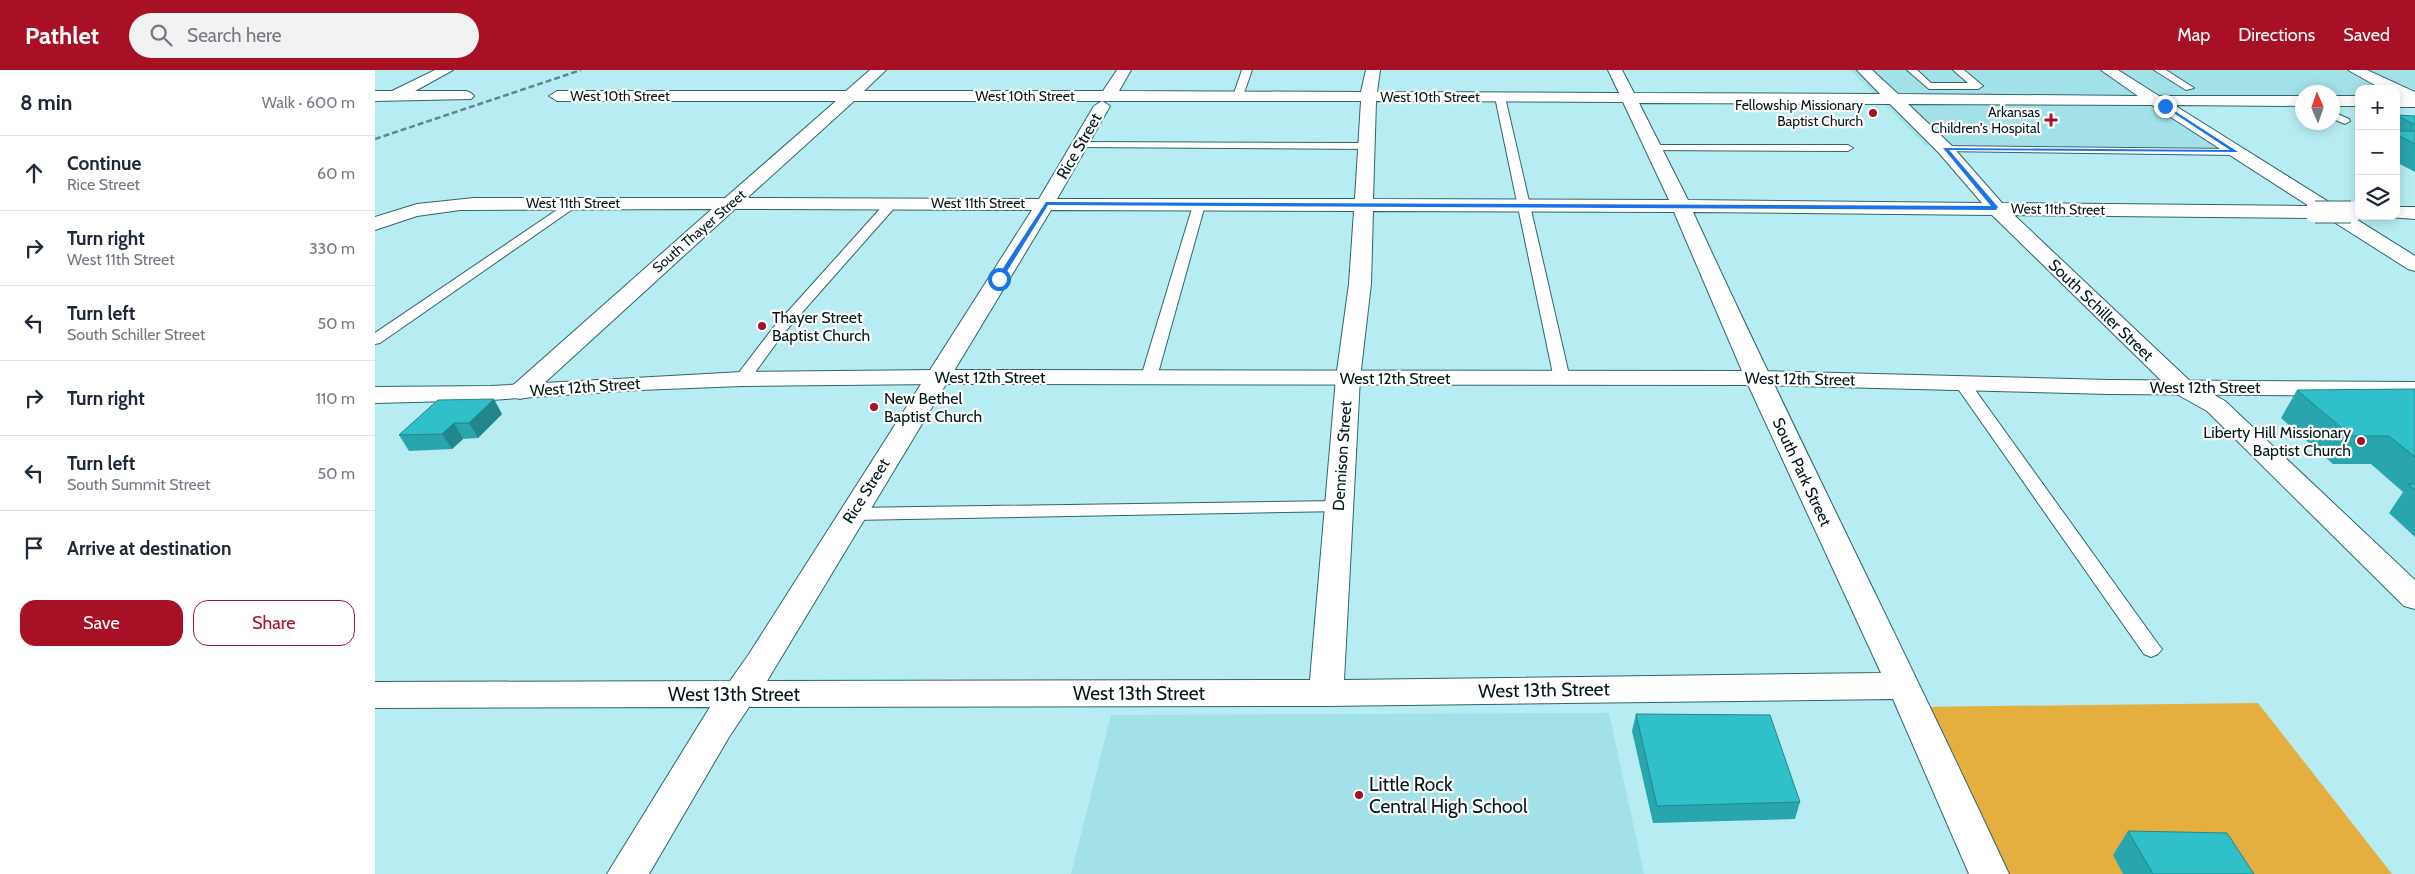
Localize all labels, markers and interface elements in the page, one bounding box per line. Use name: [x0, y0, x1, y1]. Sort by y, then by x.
search box: [129, 13, 479, 58]
text: Pathlet: [25, 21, 99, 50]
icon: search: [147, 21, 175, 49]
text: Search here: [187, 24, 281, 47]
text: Map: [2177, 24, 2210, 46]
text: Directions: [2238, 24, 2315, 46]
text: Saved: [2343, 24, 2390, 46]
north arrow: [2295, 85, 2340, 130]
map controls: [2355, 85, 2400, 220]
button: +: [2355, 85, 2400, 130]
street label: West 10th Street: [570, 87, 670, 105]
street label: West 10th Street: [975, 87, 1075, 105]
street label: West 10th Street: [1380, 88, 1480, 106]
text: 8 min: [20, 90, 72, 115]
text: Walk · 600 m: [262, 93, 355, 112]
route end: [2154, 95, 2177, 118]
place label: Fellowship Missionary Baptist Church: [1735, 96, 1863, 130]
place label: Arkansas Children's Hospital: [1931, 103, 2041, 137]
marker: Fellowship Missionary Baptist Church: [1867, 107, 1879, 119]
street label: Rice Street: [1053, 109, 1106, 182]
marker: Arkansas Children's Hospital: [2044, 113, 2058, 127]
button: −: [2355, 130, 2400, 175]
text: Continue: [67, 152, 141, 175]
icon: ahead: [20, 159, 48, 187]
text: 60 m: [317, 164, 355, 183]
text: Rice Street: [67, 175, 140, 194]
button: layers: [2355, 175, 2400, 220]
street label: South Thayer Street: [649, 185, 750, 276]
street label: West 11th Street: [526, 194, 620, 212]
street label: West 11th Street: [931, 194, 1025, 212]
street label: West 11th Street: [2011, 199, 2105, 219]
text: Turn right: [67, 227, 145, 250]
icon: right: [20, 234, 48, 262]
text: 330 m: [309, 239, 355, 258]
text: West 11th Street: [67, 250, 175, 269]
street label: South Schiller Street: [2045, 255, 2158, 365]
route start: [988, 268, 1011, 291]
text: Turn left: [67, 302, 135, 325]
place label: Thayer Street Baptist Church: [772, 308, 870, 345]
icon: left: [20, 309, 48, 337]
text: 50 m: [318, 314, 355, 333]
marker: Thayer Street Baptist Church: [756, 320, 768, 332]
text: South Schiller Street: [67, 325, 205, 344]
street label: West 12th Street: [935, 368, 1046, 387]
street label: West 12th Street: [1340, 369, 1451, 388]
street label: West 12th Street: [1744, 369, 1856, 389]
street label: West 12th Street: [529, 374, 641, 400]
street label: West 12th Street: [2150, 378, 2261, 397]
icon: right: [20, 384, 48, 412]
text: Turn right: [67, 387, 145, 410]
text: 110 m: [316, 389, 355, 408]
place label: New Bethel Baptist Church: [884, 389, 982, 426]
street label: Dennison Street: [1329, 400, 1355, 512]
marker: New Bethel Baptist Church: [868, 401, 880, 413]
street label: South Park Street: [1769, 415, 1836, 530]
place label: Liberty Hill Missionary Baptist Church: [2203, 423, 2351, 460]
marker: Liberty Hill Missionary Baptist Church: [2355, 435, 2367, 447]
text: Turn left: [67, 452, 135, 475]
street label: Rice Street: [839, 455, 894, 527]
icon: left: [20, 459, 48, 487]
text: 50 m: [318, 464, 355, 483]
text: South Summit Street: [67, 475, 210, 494]
icon: arrive: [20, 534, 48, 562]
text: Arrive at destination: [67, 537, 231, 560]
button: Save: [20, 600, 183, 646]
button: Share: [193, 600, 355, 646]
street label: West 13th Street: [1478, 677, 1611, 703]
street label: West 13th Street: [1073, 682, 1205, 705]
street label: West 13th Street: [668, 683, 800, 706]
place label: Little Rock Central High School: [1369, 773, 1528, 818]
marker: Little Rock Central High School: [1353, 789, 1365, 801]

